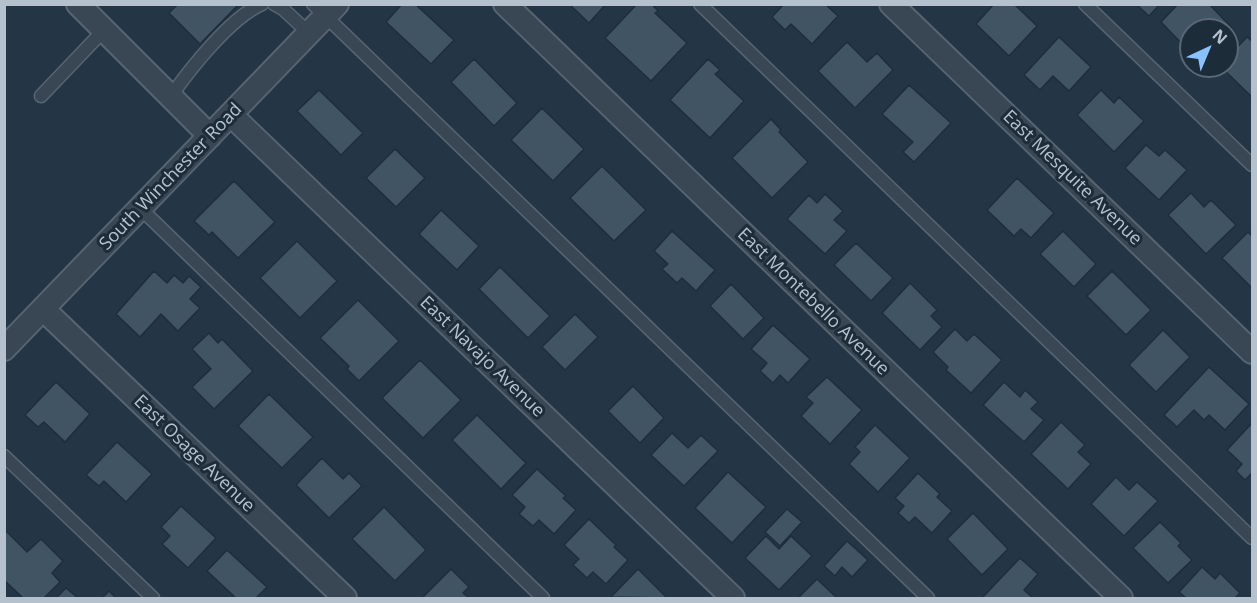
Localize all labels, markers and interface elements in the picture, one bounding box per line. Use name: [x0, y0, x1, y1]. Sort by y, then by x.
north arrow: [1179, 18, 1239, 78]
text: N: [1208, 24, 1232, 49]
street label: South Winchester Road: [95, 99, 247, 255]
street label: East Mesquite Avenue: [998, 106, 1146, 250]
street label: East Montebello Avenue: [733, 224, 893, 380]
street label: East Navajo Avenue: [415, 292, 549, 422]
street label: East Osage Avenue: [129, 391, 259, 517]

